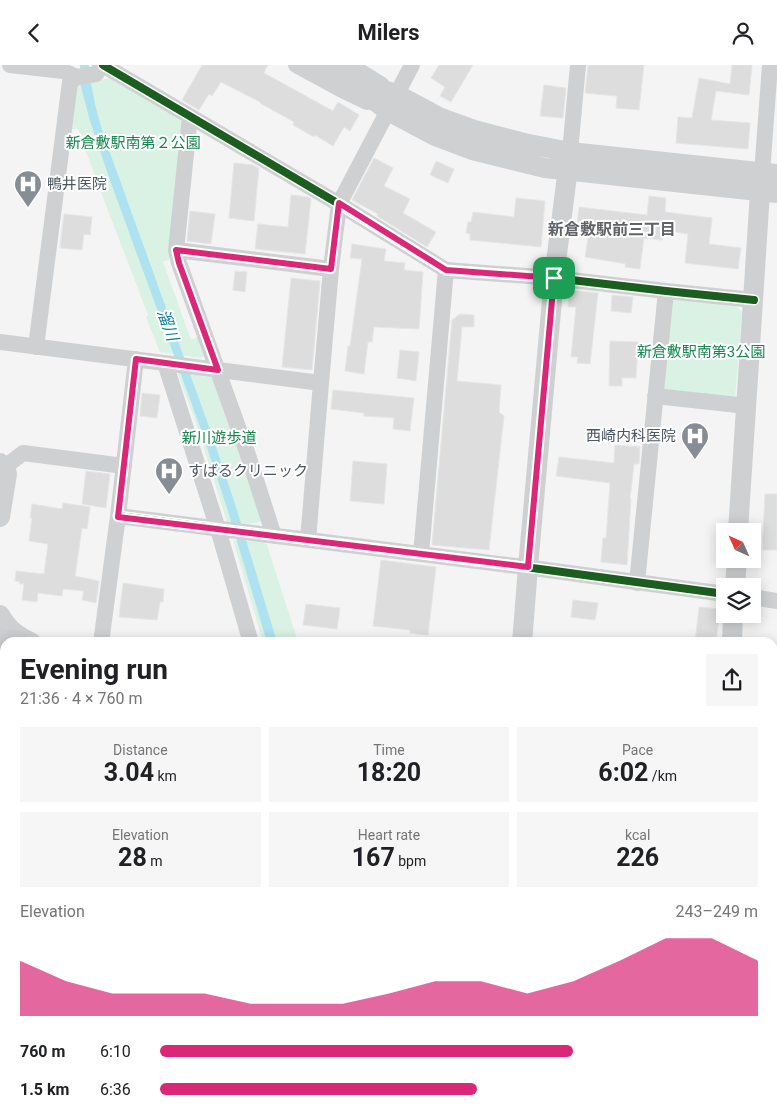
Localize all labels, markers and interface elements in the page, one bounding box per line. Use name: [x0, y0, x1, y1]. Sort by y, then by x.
icon: back: [20, 19, 48, 47]
icon: person: [729, 19, 757, 47]
text: Milers: [357, 20, 420, 45]
park label: 新倉敷駅南第２公園: [65, 134, 201, 152]
hospital icon: 鴨井医院: [13, 169, 43, 208]
place label: 鴨井医院: [47, 175, 107, 193]
district label: 新倉敷駅前三丁目: [548, 220, 676, 239]
pin: [533, 257, 575, 299]
icon: arrive: [540, 264, 568, 292]
water label: 溜川: [154, 307, 183, 345]
park label: 新倉敷駅南第3公園: [637, 343, 765, 361]
hospital icon: 西崎内科医院: [680, 421, 710, 460]
place label: 西崎内科医院: [586, 427, 676, 445]
park label: 新川遊歩道: [181, 429, 257, 447]
hospital icon: すばるクリニック: [154, 456, 184, 495]
place label: すばるクリニック: [188, 462, 308, 480]
north arrow: [716, 523, 761, 567]
map controls: [716, 523, 761, 623]
button: layers: [716, 578, 761, 623]
text: Evening run: [20, 653, 168, 686]
button: share: [706, 654, 758, 706]
text: 21:36 · 4 × 760 m: [20, 689, 142, 708]
text: Distance: [113, 742, 168, 758]
text: Time: [373, 742, 405, 758]
text: Pace: [622, 742, 653, 758]
text: 3.04: [104, 758, 154, 787]
text: 18:20: [357, 758, 421, 787]
text: 6:02: [598, 758, 648, 787]
text: km: [154, 768, 177, 784]
text: /km: [648, 768, 677, 784]
text: Elevation: [112, 827, 169, 843]
text: Heart rate: [358, 827, 420, 843]
text: kcal: [625, 827, 650, 843]
text: 28: [118, 843, 147, 872]
text: 167: [352, 843, 395, 872]
text: 226: [616, 843, 659, 872]
text: m: [147, 853, 163, 869]
text: bpm: [395, 853, 426, 869]
text: Elevation: [20, 902, 85, 921]
text: 243–249 m: [676, 902, 758, 921]
text: 760 m: [20, 1042, 65, 1061]
text: 6:10: [100, 1042, 131, 1061]
text: 1.5 km: [20, 1080, 69, 1099]
text: 6:36: [100, 1080, 131, 1099]

